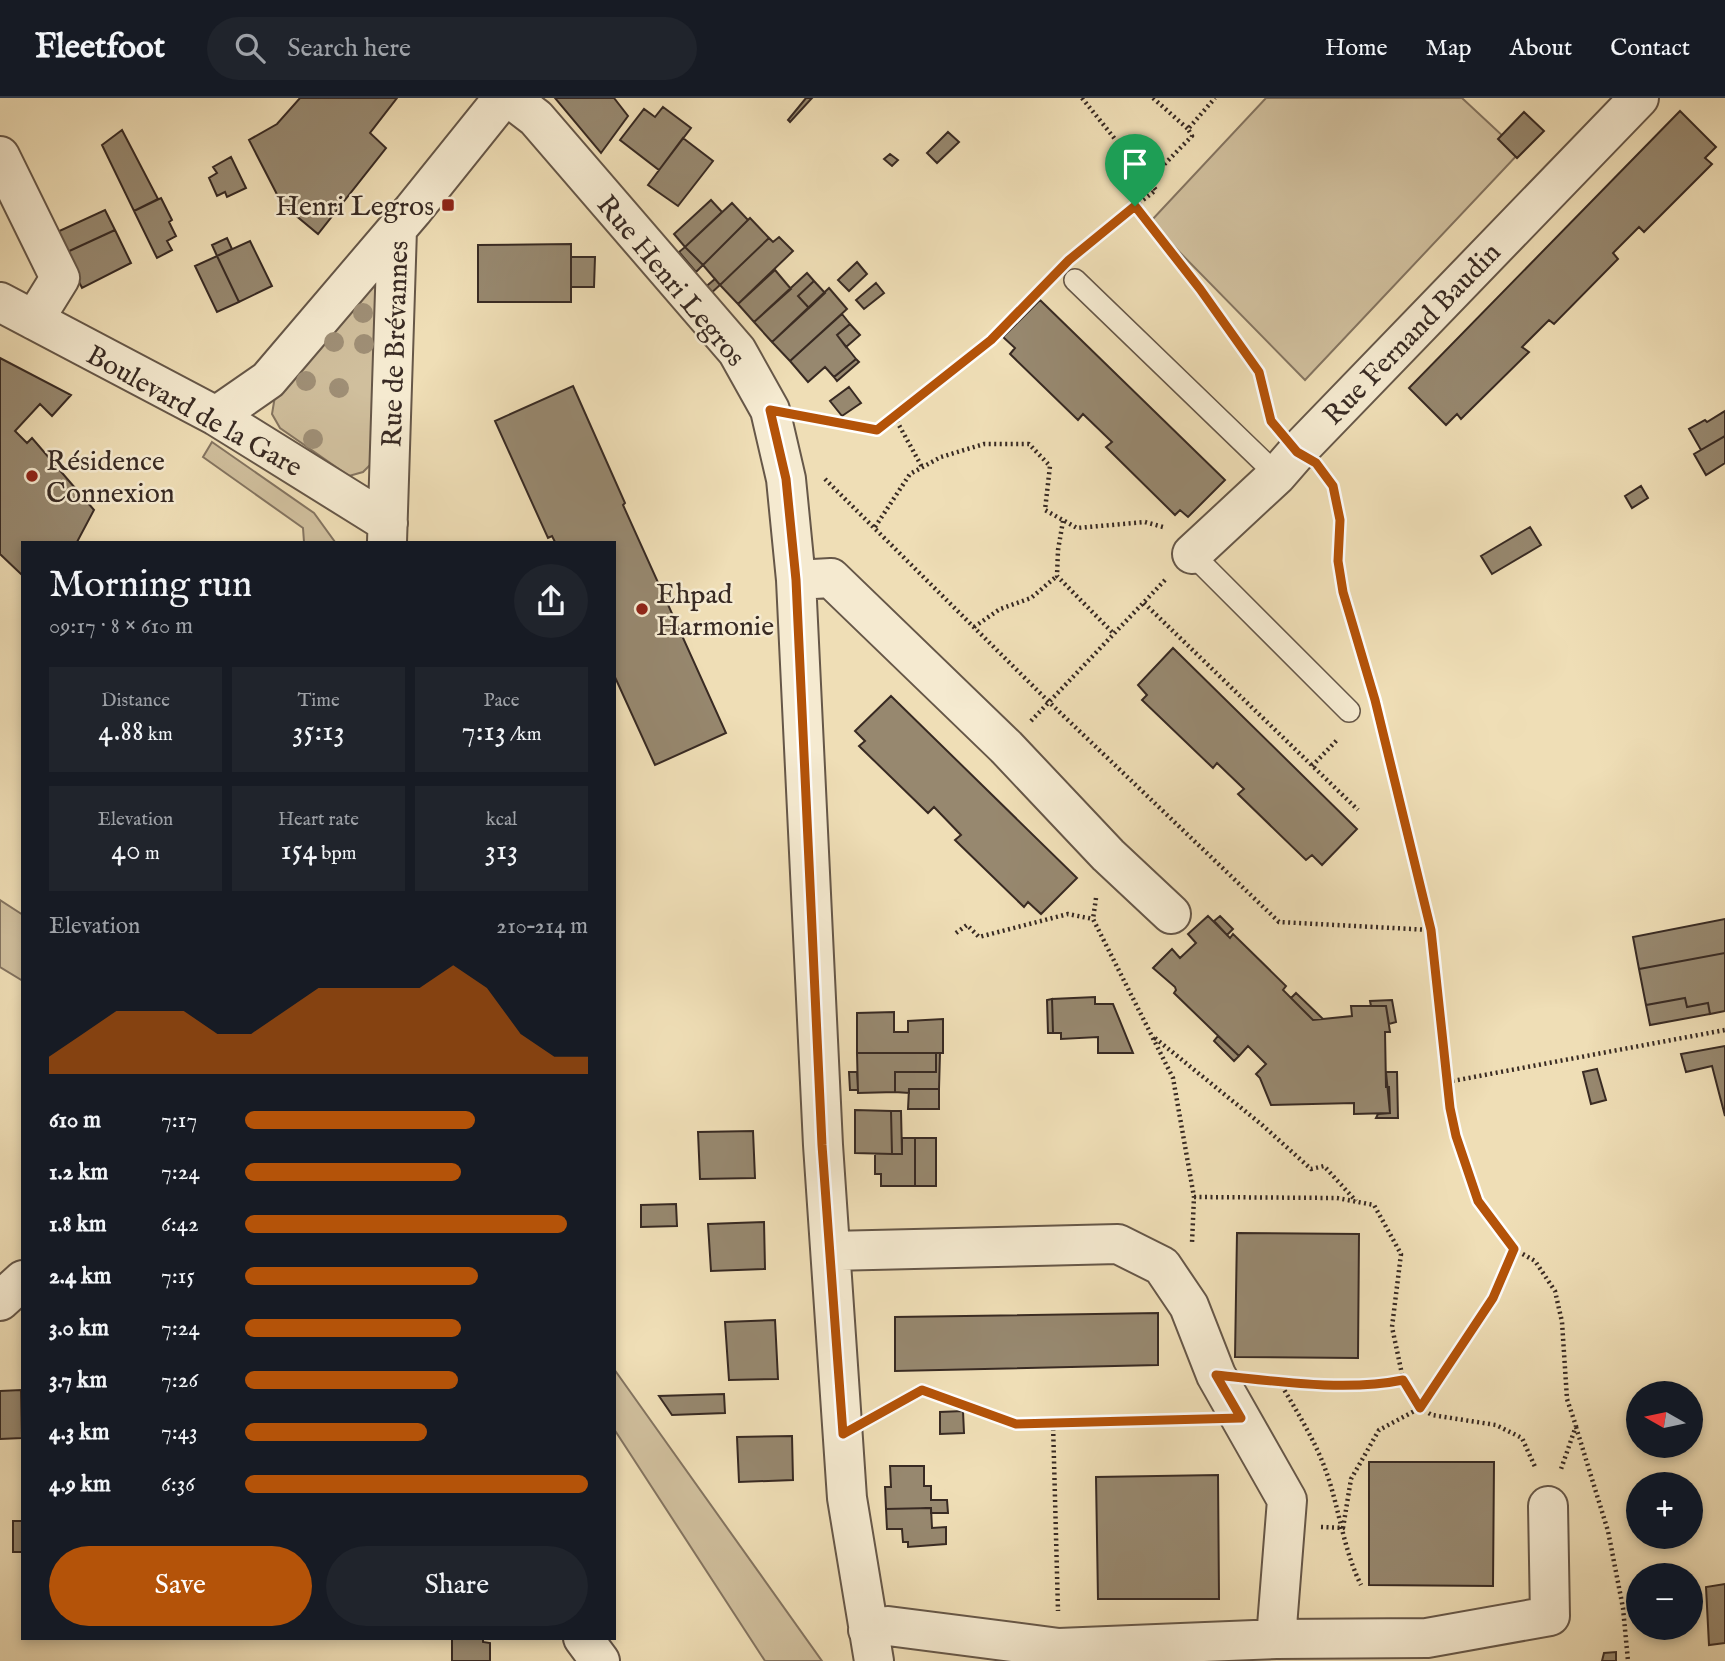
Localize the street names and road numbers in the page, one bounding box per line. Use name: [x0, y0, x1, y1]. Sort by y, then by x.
street label: Rue Henri Legros: [588, 189, 752, 375]
street label: Rue Fernand Baudin: [1317, 236, 1509, 434]
street label: Rue de Brévannes: [375, 240, 418, 448]
street label: Boulevard de la Gare: [80, 338, 308, 486]

